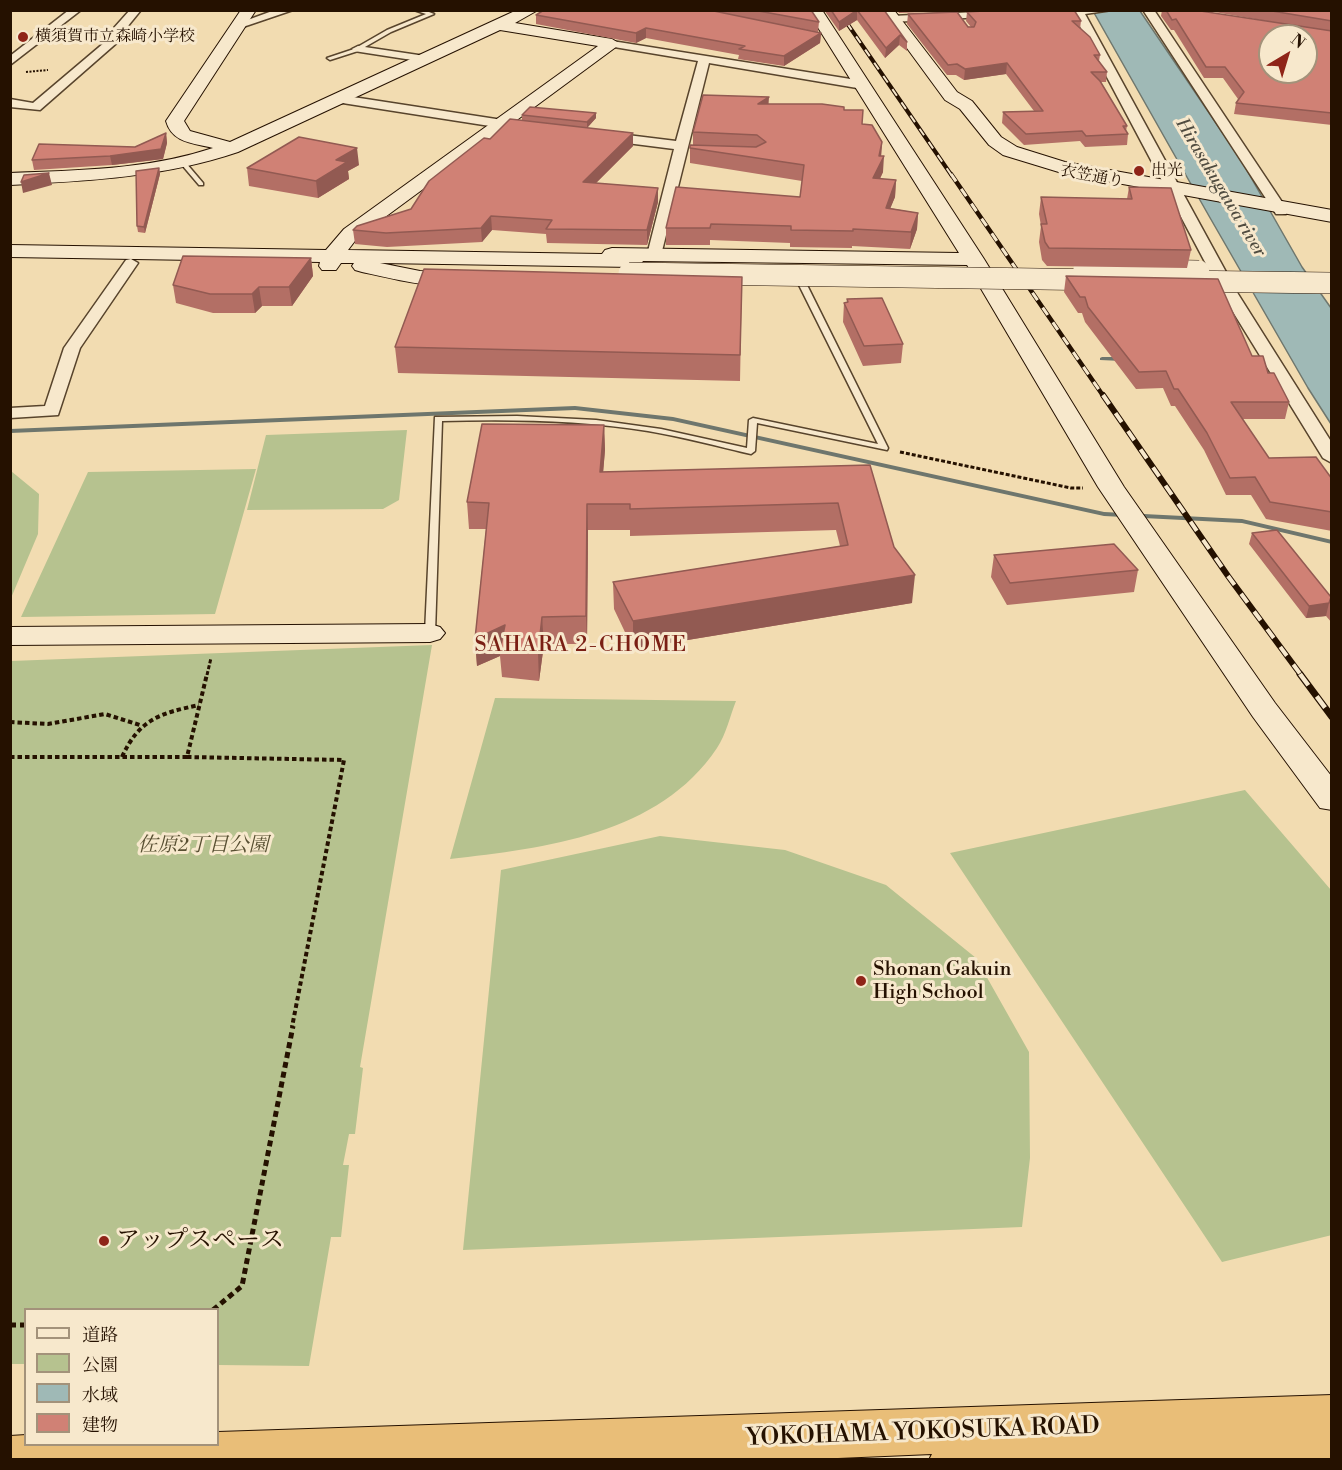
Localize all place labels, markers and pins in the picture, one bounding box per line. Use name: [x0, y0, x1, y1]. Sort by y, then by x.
place label: 横須賀市立森崎小学校: [35, 27, 195, 47]
marker: 横須賀市立森崎小学校: [16, 30, 30, 44]
place label: 出光: [1151, 161, 1183, 181]
marker: 出光: [1132, 164, 1146, 178]
place label: Shonan Gakuin High School: [873, 958, 1012, 1005]
marker: Shonan Gakuin High School: [854, 974, 868, 988]
place label: アップスペース: [116, 1227, 284, 1255]
marker: アップスペース: [97, 1234, 111, 1248]

